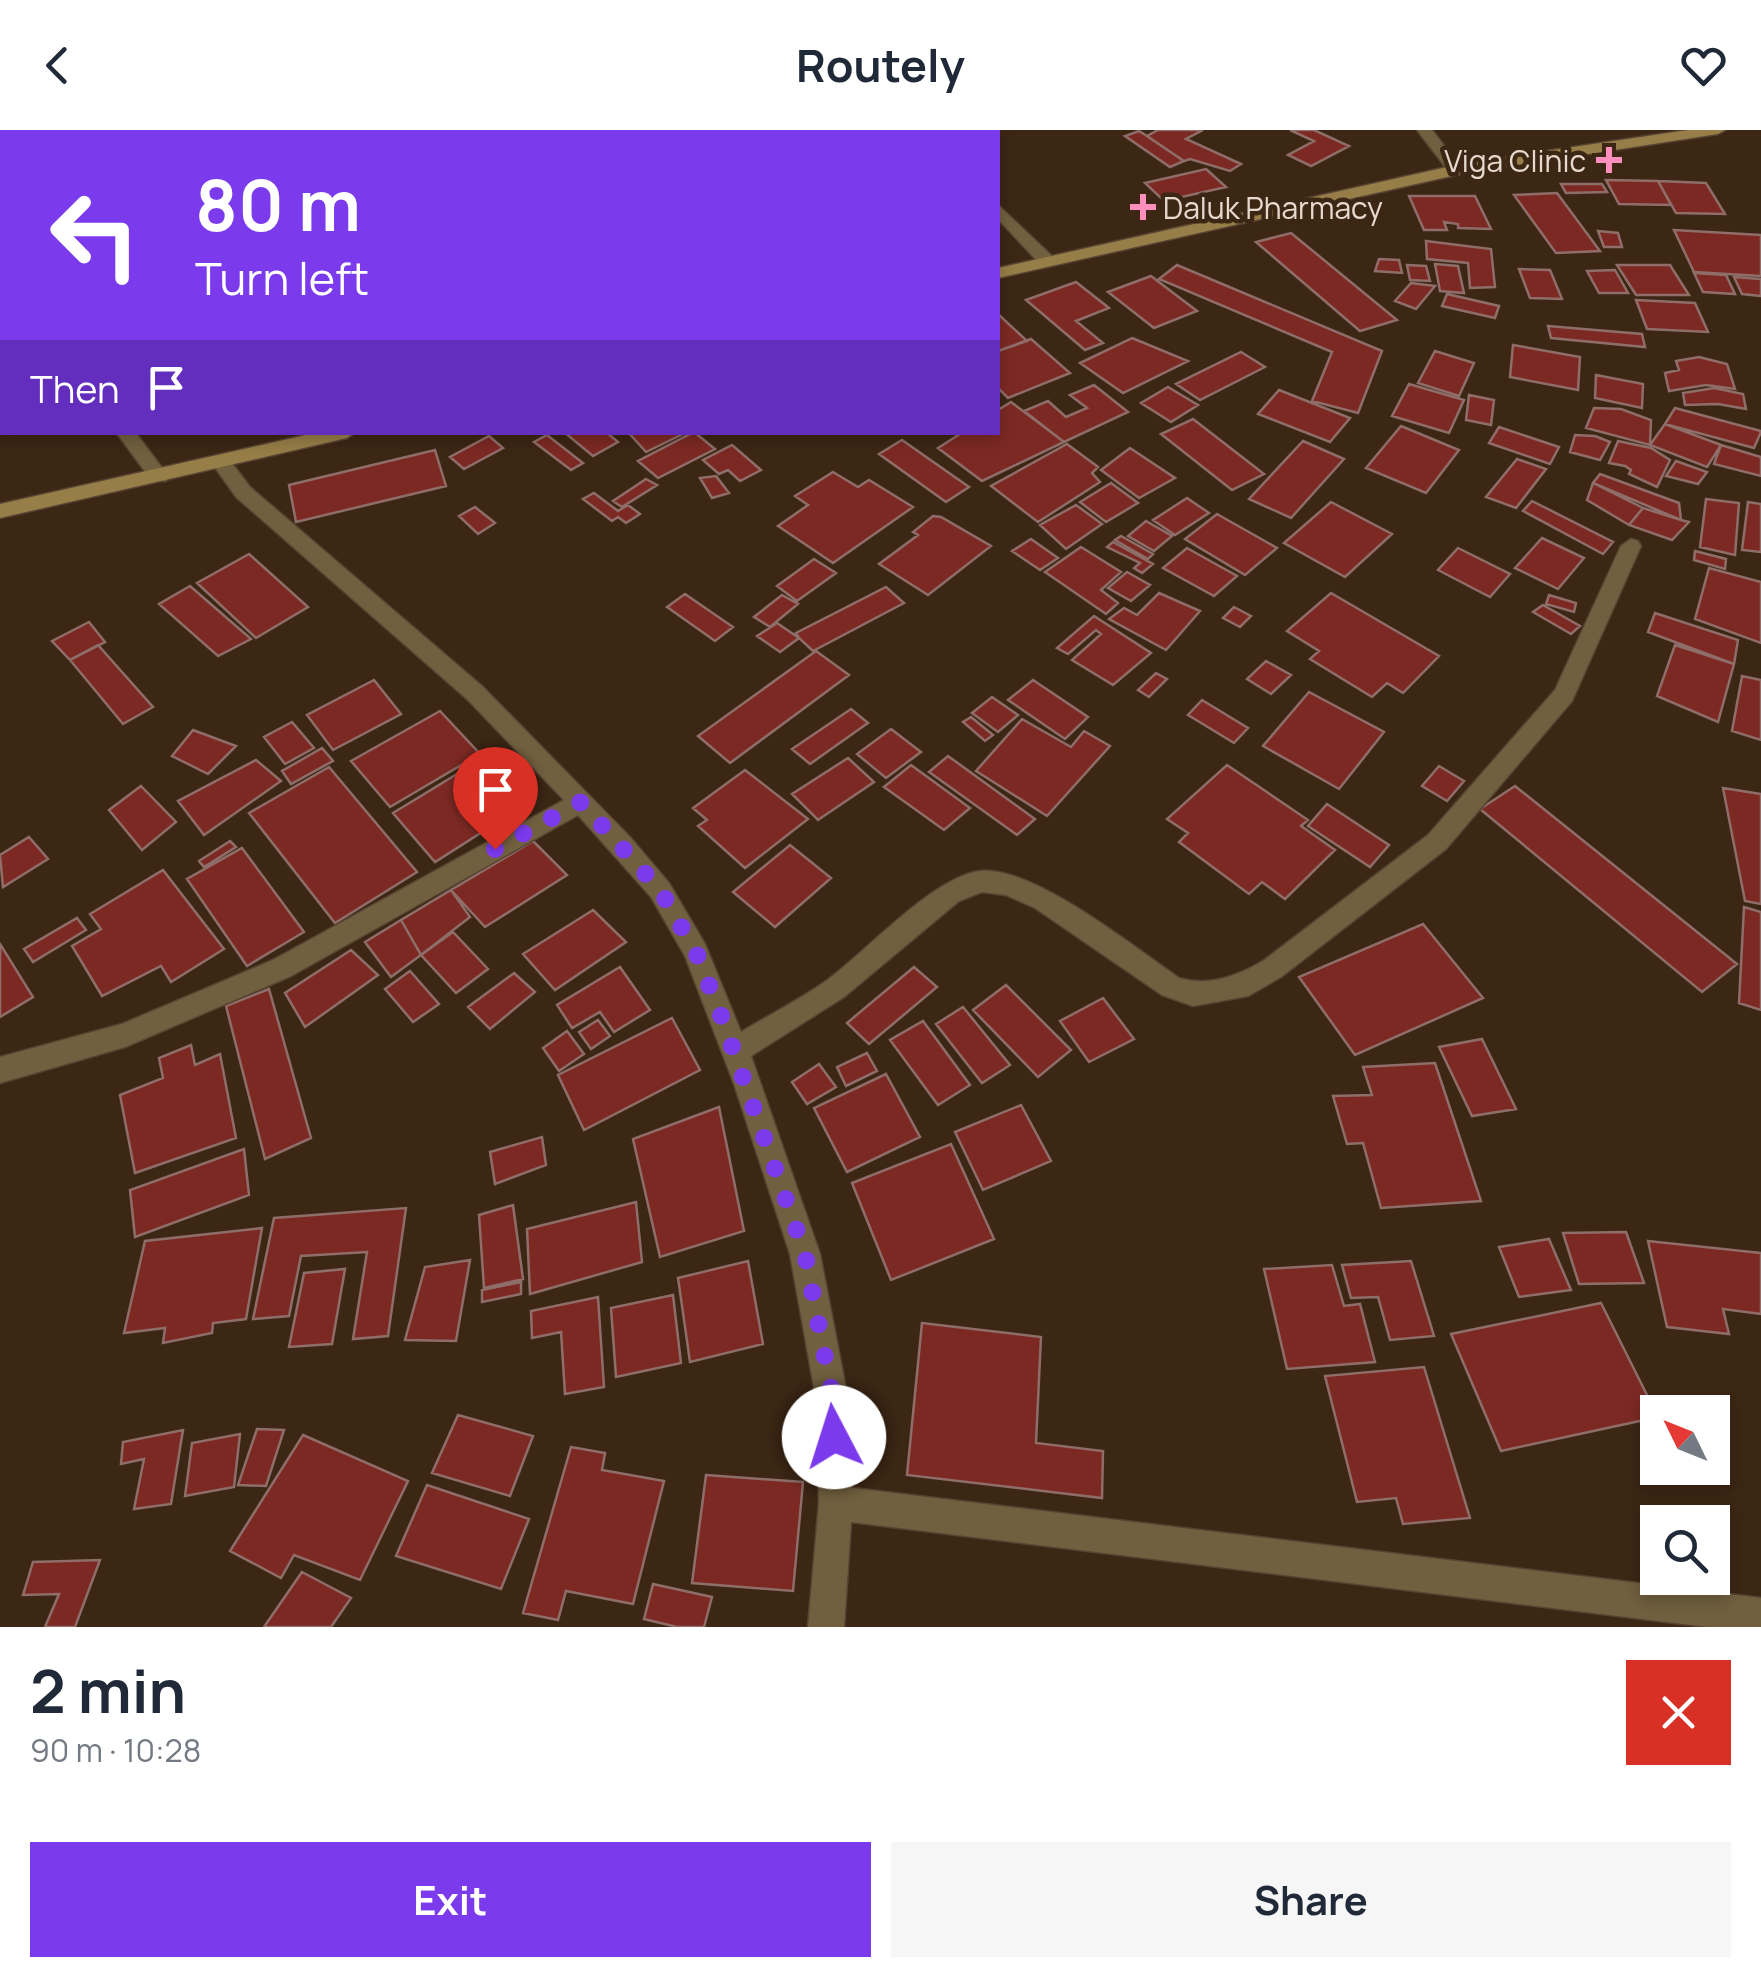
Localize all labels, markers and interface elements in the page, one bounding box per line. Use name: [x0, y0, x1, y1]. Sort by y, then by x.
text: Routely: [796, 34, 965, 96]
icon: back: [30, 38, 85, 93]
icon: heart: [1676, 38, 1731, 93]
place label: Viga Clinic: [1444, 140, 1586, 181]
marker: Viga Clinic: [1596, 147, 1622, 173]
text: 80 m: [195, 156, 361, 252]
icon: left: [30, 170, 160, 300]
place label: Daluk Pharmacy: [1163, 187, 1383, 228]
marker: Daluk Pharmacy: [1132, 196, 1154, 218]
text: Turn left: [195, 247, 369, 309]
icon: arrive: [139, 360, 194, 415]
text: Then: [30, 362, 119, 414]
pin: [453, 747, 538, 850]
icon: arrive: [468, 762, 523, 817]
position arrow: [782, 1385, 886, 1489]
north arrow: [1640, 1395, 1730, 1485]
map controls: [1640, 1395, 1730, 1595]
button: search: [1640, 1505, 1730, 1595]
text: 2 min: [30, 1649, 186, 1731]
button: close: [1626, 1660, 1731, 1765]
text: 90 m · 10:28: [30, 1728, 201, 1772]
button: Exit: [30, 1842, 871, 1957]
button: Share: [891, 1842, 1731, 1957]

